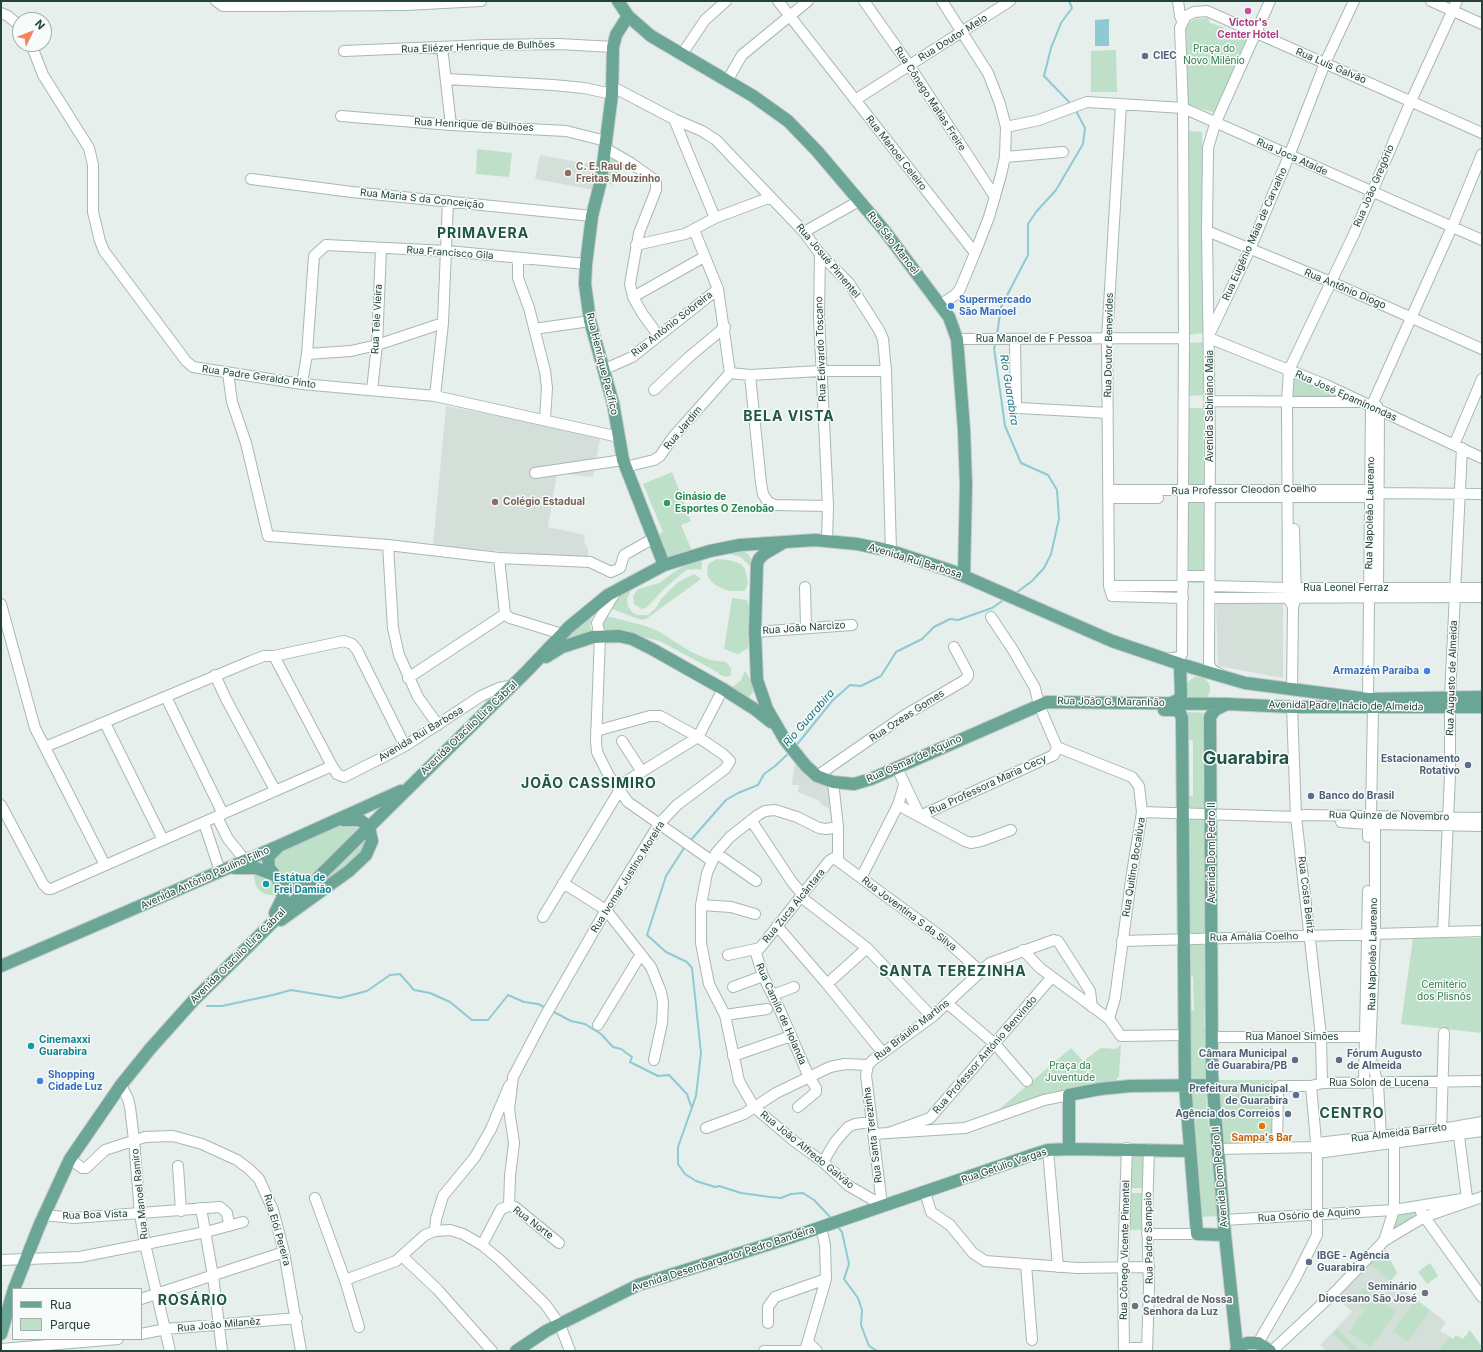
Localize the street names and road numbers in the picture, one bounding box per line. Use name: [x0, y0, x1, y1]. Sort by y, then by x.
street label: Rua Doutor Melo: [916, 12, 990, 64]
street label: Rua Eliézer Henrique de Bulhões: [401, 38, 555, 56]
street label: Rua Cônego Matias Freire: [892, 45, 968, 153]
street label: Rua Luís Galvão: [1294, 46, 1368, 86]
street label: Rua Manoel Celeiro: [863, 113, 929, 193]
street label: Rua Henrique de Bulhões: [414, 116, 534, 134]
street label: Rua Joca Ataíde: [1255, 136, 1329, 178]
street label: Rua João Gregório: [1351, 143, 1397, 229]
street label: Rua Eugênio Maia de Carvalho: [1220, 166, 1290, 302]
street label: Rua Maria S da Conceição: [359, 187, 485, 211]
street label: Rua São Manoel: [865, 209, 921, 277]
street label: Rua Josué Pimentel: [793, 222, 863, 300]
street label: Rua Francisco Gila: [406, 244, 494, 262]
street label: Rua Antônio Diogo: [1302, 266, 1388, 312]
street label: Rua Tele Vieira: [369, 284, 385, 354]
street label: Rua António Sobreira: [629, 289, 715, 359]
street label: Rua Doutor Benevides: [1102, 292, 1116, 398]
street label: Rua Edivardo Toscano: [813, 296, 829, 402]
street label: Rua Henrique Pacífico: [583, 312, 621, 416]
street label: Rua Manoel de F Pessoa: [976, 333, 1092, 345]
street label: Avenida Sabiniano Maia: [1204, 350, 1216, 462]
street label: Rua Padre Geraldo Pinto: [201, 363, 317, 391]
street label: Rua José Epaminondas: [1293, 368, 1399, 424]
street label: Rua Jardim: [661, 404, 705, 452]
street label: Rua Napoleão Laureano: [1363, 456, 1377, 570]
street label: Rua Professor Cleodon Coelho: [1171, 483, 1317, 497]
street label: Avenida Rui Barbosa: [867, 541, 963, 581]
street label: Rua Leonel Ferraz: [1303, 582, 1389, 594]
street label: Rua João Narcizo: [762, 619, 846, 637]
street label: Rua Augusto de Almeida: [1444, 620, 1460, 736]
street label: Avenida Otacílio Lira Cabral: [418, 679, 520, 777]
street label: Rua Ozeas Gomes: [867, 687, 947, 745]
street label: Rua João G. Maranhão: [1057, 695, 1165, 709]
street label: Avenida Padre Inácio de Almeida: [1269, 699, 1423, 713]
street label: Avenida Rui Barbosa: [376, 704, 466, 764]
street label: Rua Osmar de Aquino: [865, 733, 963, 785]
street label: Rua Professora Maria Cecy: [927, 752, 1049, 818]
street label: Avenida Dom Pedro II: [1206, 802, 1218, 904]
street label: Rua Quinze de Novembro: [1329, 809, 1449, 823]
street label: Rua Quitino Bocaiúva: [1120, 816, 1148, 918]
street label: Rua Ivomar Justino Moreira: [589, 819, 667, 935]
street label: Avenida Antônio Paulino Filho: [139, 844, 271, 912]
street label: Rua Costa Beiriz: [1295, 856, 1317, 934]
street label: Rua Zuca Alcântara: [760, 866, 828, 946]
street label: Rua Joventina S da Silva: [859, 874, 959, 954]
street label: Rua Napoleão Laureano: [1366, 897, 1380, 1011]
street label: Avenida Otacílio Lira Cabral: [188, 906, 288, 1006]
street label: Rua Amália Coelho: [1210, 930, 1298, 944]
street label: Rua Camilo de Holanda: [753, 961, 809, 1067]
street label: Rua Professor António Benvindo: [930, 994, 1040, 1116]
street label: Rua Bráulio Martins: [872, 997, 952, 1063]
street label: Rua Manoel Simões: [1245, 1031, 1339, 1043]
street label: Rua Solon de Lucena: [1329, 1077, 1429, 1089]
street label: Rua Santa Terezinha: [861, 1086, 885, 1184]
street label: Rua João Alfredo Galvão: [758, 1108, 856, 1192]
street label: Rua Almeida Barreto: [1350, 1121, 1448, 1145]
street label: Avenida Dom Pedro II: [1210, 1126, 1230, 1228]
street label: Rua Getúlio Vargas: [960, 1146, 1048, 1186]
street label: Rua Manoel Ramiro: [129, 1148, 151, 1240]
street label: Rua Cônego Vicente Pimentel: [1118, 1180, 1132, 1320]
street label: Rua Padre Sampaio: [1142, 1192, 1156, 1284]
street label: Rua Elói Pereira: [261, 1193, 293, 1267]
street label: Rua Norte: [511, 1204, 555, 1242]
street label: Rua Osório de Aquino: [1257, 1205, 1361, 1225]
street label: Rua Boa Vista: [62, 1208, 128, 1222]
street label: Avenida Desembargador Pedro Bandeira: [630, 1224, 816, 1294]
street label: Rua João Milanêz: [177, 1315, 261, 1335]

